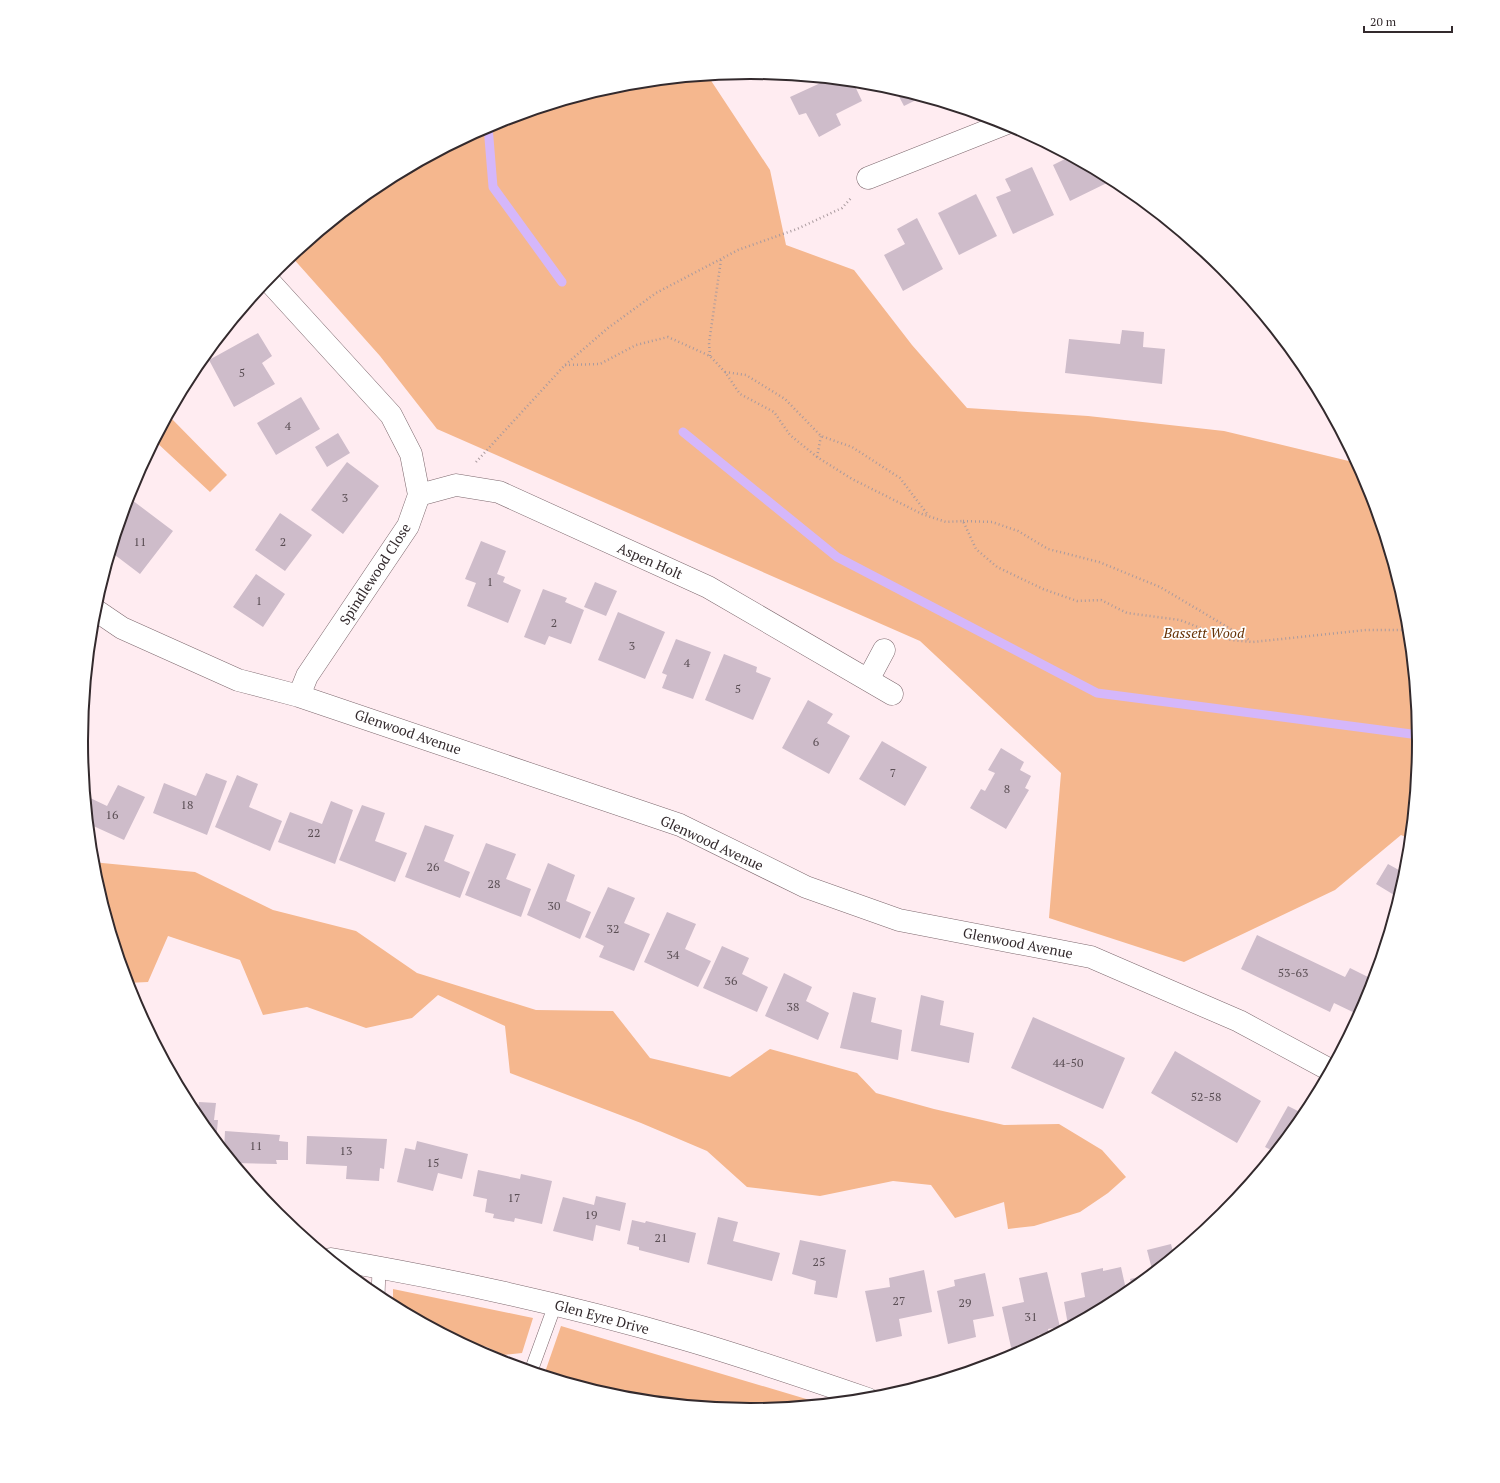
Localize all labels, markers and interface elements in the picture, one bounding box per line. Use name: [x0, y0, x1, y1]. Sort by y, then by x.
scale bar: [1364, 8, 1452, 34]
text: 20 m: [1370, 14, 1397, 29]
house number: 5: [239, 365, 245, 380]
house number: 4: [285, 418, 292, 433]
house number: 3: [342, 490, 348, 505]
street label: Spindlewood Close: [335, 519, 415, 628]
house number: 11: [134, 534, 146, 549]
house number: 2: [280, 534, 286, 549]
street label: Aspen Holt: [615, 538, 687, 584]
house number: 1: [487, 574, 493, 589]
house number: 1: [256, 593, 262, 608]
house number: 2: [551, 615, 557, 630]
park label: Bassett Wood: [1162, 623, 1245, 642]
house number: 3: [629, 638, 635, 653]
house number: 4: [684, 655, 691, 670]
house number: 5: [735, 681, 741, 696]
street label: Glenwood Avenue: [352, 704, 464, 759]
house number: 6: [813, 734, 820, 749]
house number: 7: [890, 765, 896, 780]
house number: 8: [1004, 781, 1010, 796]
house number: 18: [181, 797, 193, 812]
house number: 16: [106, 807, 119, 822]
street label: Glenwood Avenue: [658, 810, 767, 875]
house number: 22: [308, 825, 320, 840]
house number: 26: [427, 859, 440, 874]
house number: 28: [488, 876, 500, 891]
house number: 30: [548, 898, 560, 913]
house number: 32: [607, 921, 619, 936]
street label: Glenwood Avenue: [962, 923, 1075, 962]
house number: 34: [667, 947, 680, 962]
house number: 53-63: [1278, 965, 1308, 980]
house number: 36: [725, 973, 738, 988]
house number: 38: [787, 999, 799, 1014]
house number: 44-50: [1053, 1055, 1083, 1070]
house number: 52-58: [1191, 1089, 1221, 1104]
house number: 11: [250, 1138, 262, 1153]
house number: 13: [340, 1143, 352, 1158]
house number: 15: [427, 1155, 439, 1170]
house number: 17: [508, 1190, 520, 1205]
house number: 19: [585, 1207, 597, 1222]
house number: 21: [655, 1230, 667, 1245]
house number: 25: [813, 1254, 825, 1269]
house number: 27: [893, 1293, 905, 1308]
street label: Glen Eyre Drive: [553, 1295, 651, 1338]
house number: 29: [959, 1295, 971, 1310]
house number: 31: [1025, 1309, 1037, 1324]

